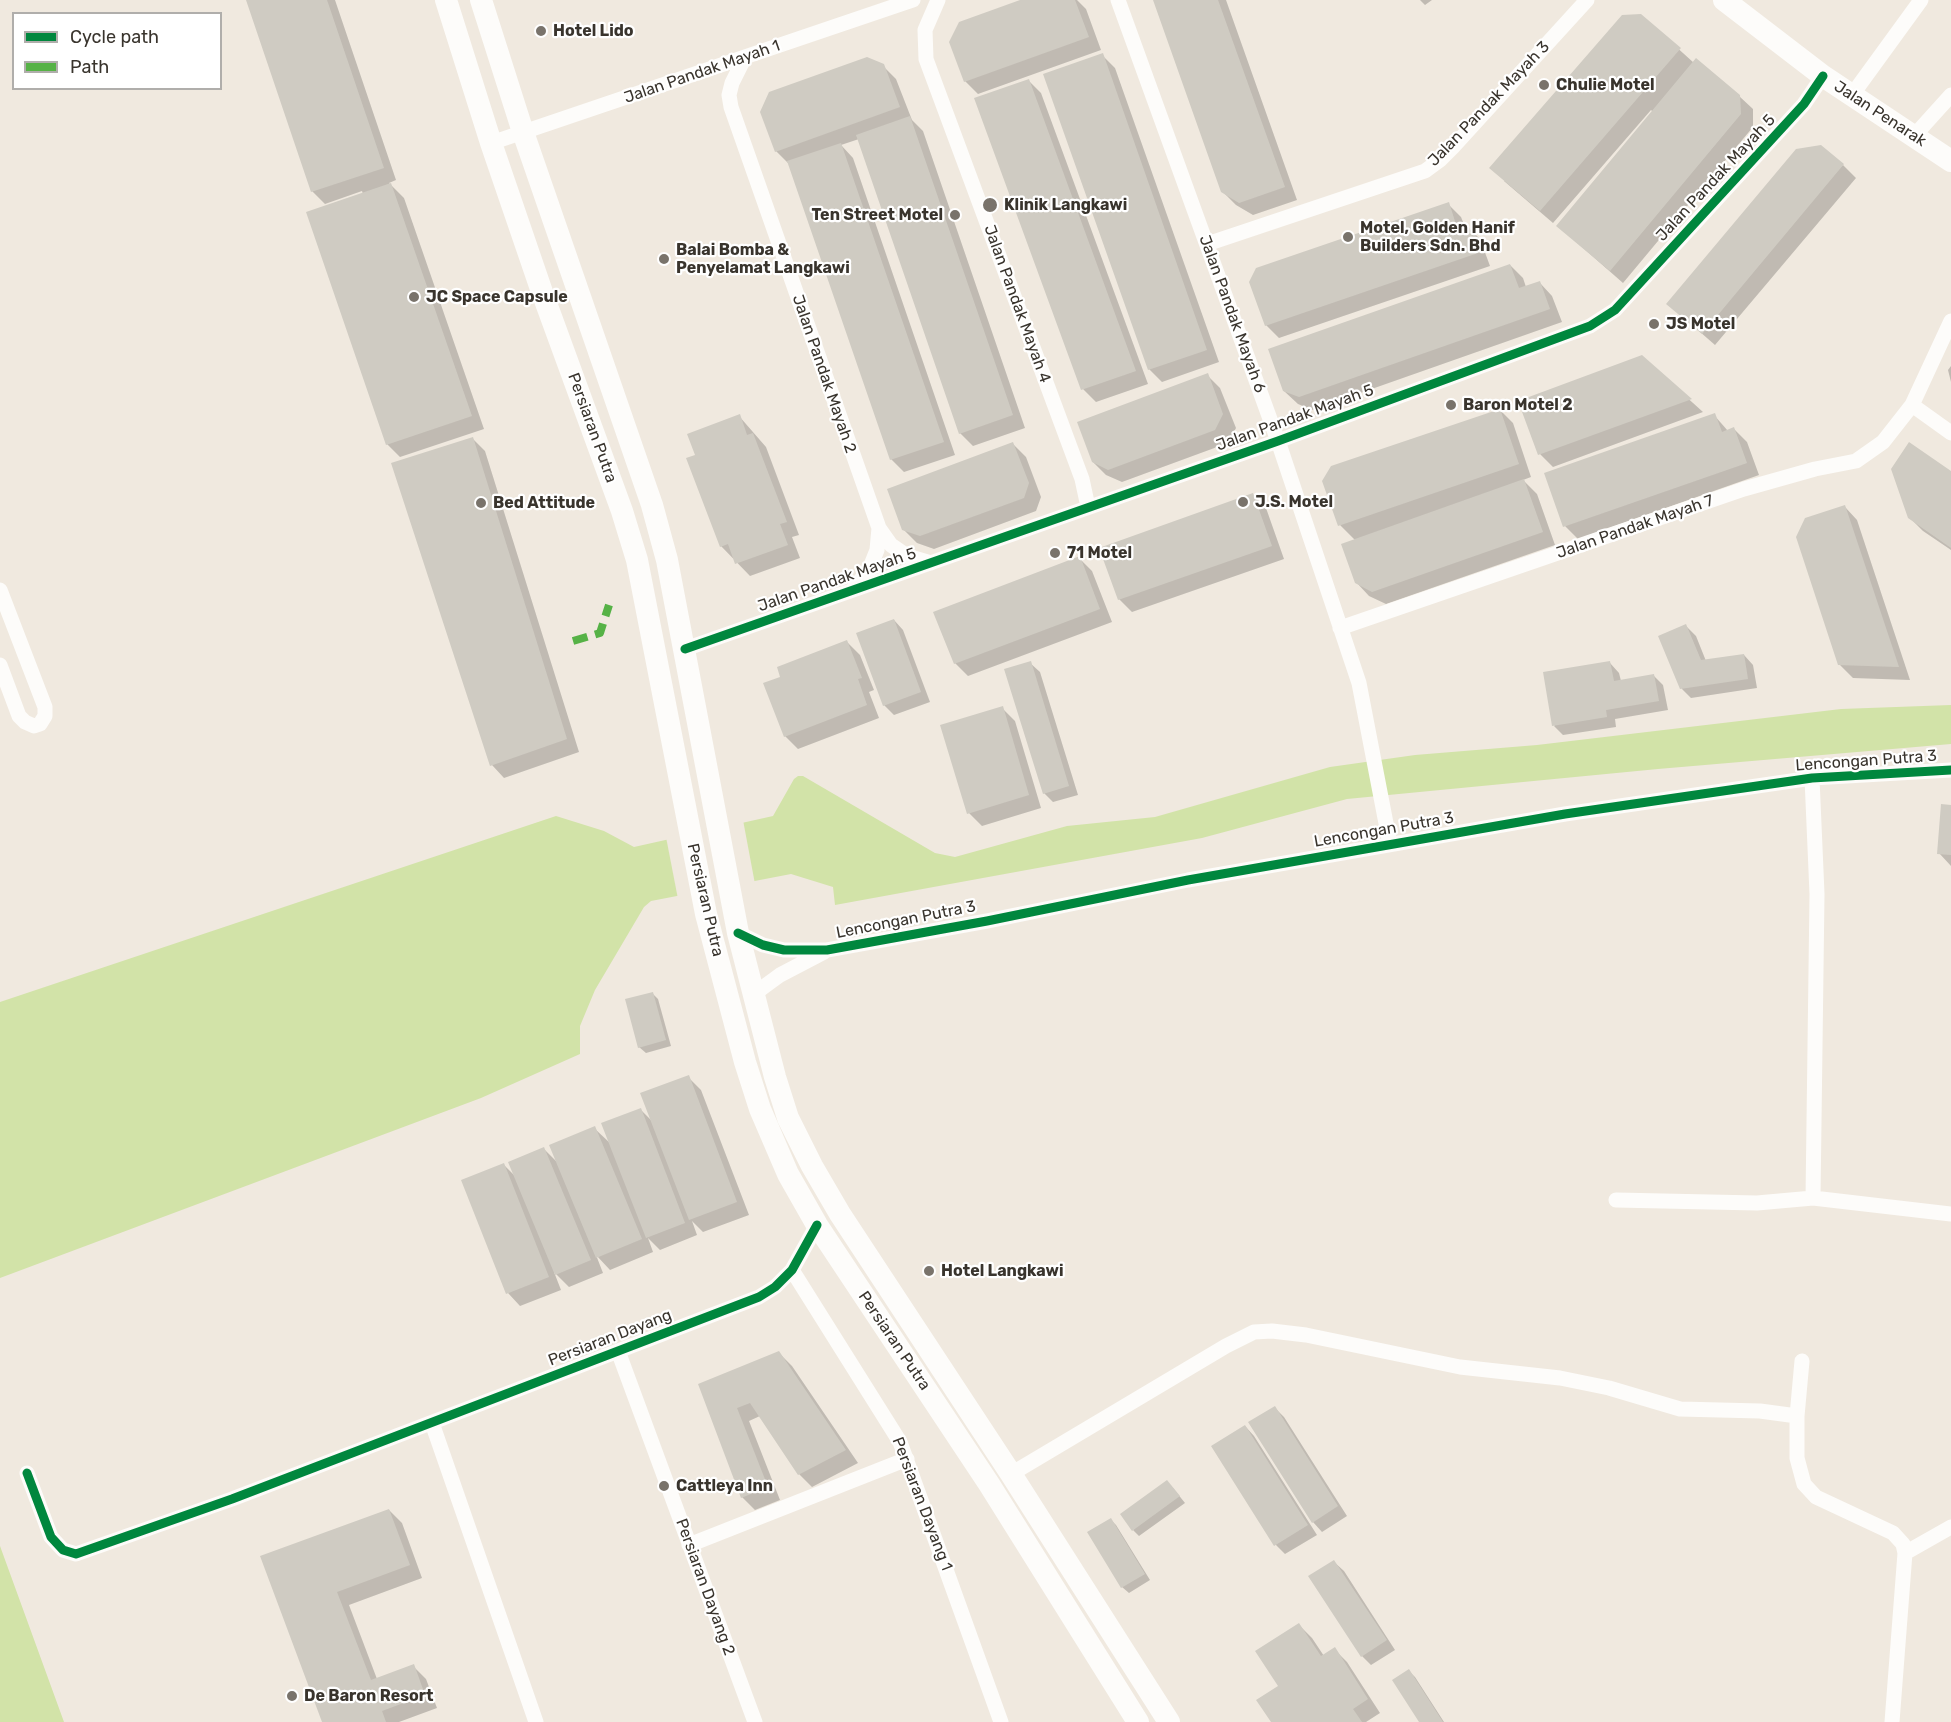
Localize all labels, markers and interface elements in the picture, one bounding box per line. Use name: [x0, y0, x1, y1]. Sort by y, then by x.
legend: [12, 12, 222, 90]
place label: Hotel Lido: [553, 21, 634, 41]
marker: Hotel Lido: [534, 24, 548, 38]
text: Cycle path: [70, 26, 159, 48]
street label: Jalan Pandak Mayah 1: [622, 36, 782, 108]
street label: Jalan Pandak Mayah 3: [1424, 37, 1554, 171]
text: Path: [70, 56, 109, 78]
place label: Chulie Motel: [1556, 75, 1654, 95]
street label: Jalan Penarak: [1830, 77, 1930, 151]
marker: Chulie Motel: [1537, 78, 1551, 92]
street label: Jalan Pandak Mayah 5: [1652, 111, 1780, 245]
place label: Klinik Langkawi: [1004, 195, 1127, 215]
marker: Klinik Langkawi: [981, 196, 999, 214]
place label: Ten Street Motel: [811, 205, 943, 225]
marker: Ten Street Motel: [948, 208, 962, 222]
place label: Motel, Golden Hanif Builders Sdn. Bhd: [1360, 218, 1515, 256]
street label: Jalan Pandak Mayah 4: [979, 222, 1055, 386]
marker: Motel, Golden Hanif Builders Sdn. Bhd: [1341, 230, 1355, 244]
street label: Jalan Pandak Mayah 6: [1195, 233, 1269, 395]
place label: Balai Bomba & Penyelamat Langkawi: [676, 240, 850, 278]
marker: Balai Bomba & Penyelamat Langkawi: [657, 252, 671, 266]
place label: JC Space Capsule: [426, 287, 568, 307]
marker: JC Space Capsule: [407, 290, 421, 304]
street label: Jalan Pandak Mayah 2: [788, 292, 860, 456]
place label: JS Motel: [1666, 314, 1735, 334]
marker: JS Motel: [1647, 317, 1661, 331]
street label: Persiaran Putra: [563, 370, 621, 486]
street label: Jalan Pandak Mayah 5: [1214, 381, 1376, 455]
place label: Baron Motel 2: [1463, 395, 1573, 415]
marker: Baron Motel 2: [1444, 398, 1458, 412]
street label: Jalan Pandak Mayah 7: [1554, 491, 1716, 563]
place label: J.S. Motel: [1255, 492, 1333, 512]
place label: Bed Attitude: [493, 493, 595, 513]
marker: J.S. Motel: [1236, 495, 1250, 509]
marker: Bed Attitude: [474, 496, 488, 510]
place label: 71 Motel: [1067, 543, 1132, 563]
street label: Jalan Pandak Mayah 5: [755, 544, 919, 616]
marker: 71 Motel: [1048, 546, 1062, 560]
street label: Lencongan Putra 3: [1795, 746, 1937, 776]
street label: Lencongan Putra 3: [1313, 808, 1455, 852]
street label: Persiaran Putra: [683, 842, 727, 958]
street label: Lencongan Putra 3: [835, 897, 977, 943]
place label: Hotel Langkawi: [941, 1261, 1064, 1281]
marker: Hotel Langkawi: [922, 1264, 936, 1278]
street label: Persiaran Putra: [854, 1288, 934, 1394]
street label: Persiaran Dayang: [546, 1306, 674, 1370]
street label: Persiaran Dayang 1: [888, 1435, 956, 1573]
place label: Cattleya Inn: [676, 1476, 773, 1496]
marker: Cattleya Inn: [657, 1479, 671, 1493]
street label: Persiaran Dayang 2: [671, 1516, 739, 1658]
place label: De Baron Resort: [304, 1686, 434, 1706]
marker: De Baron Resort: [285, 1689, 299, 1703]

